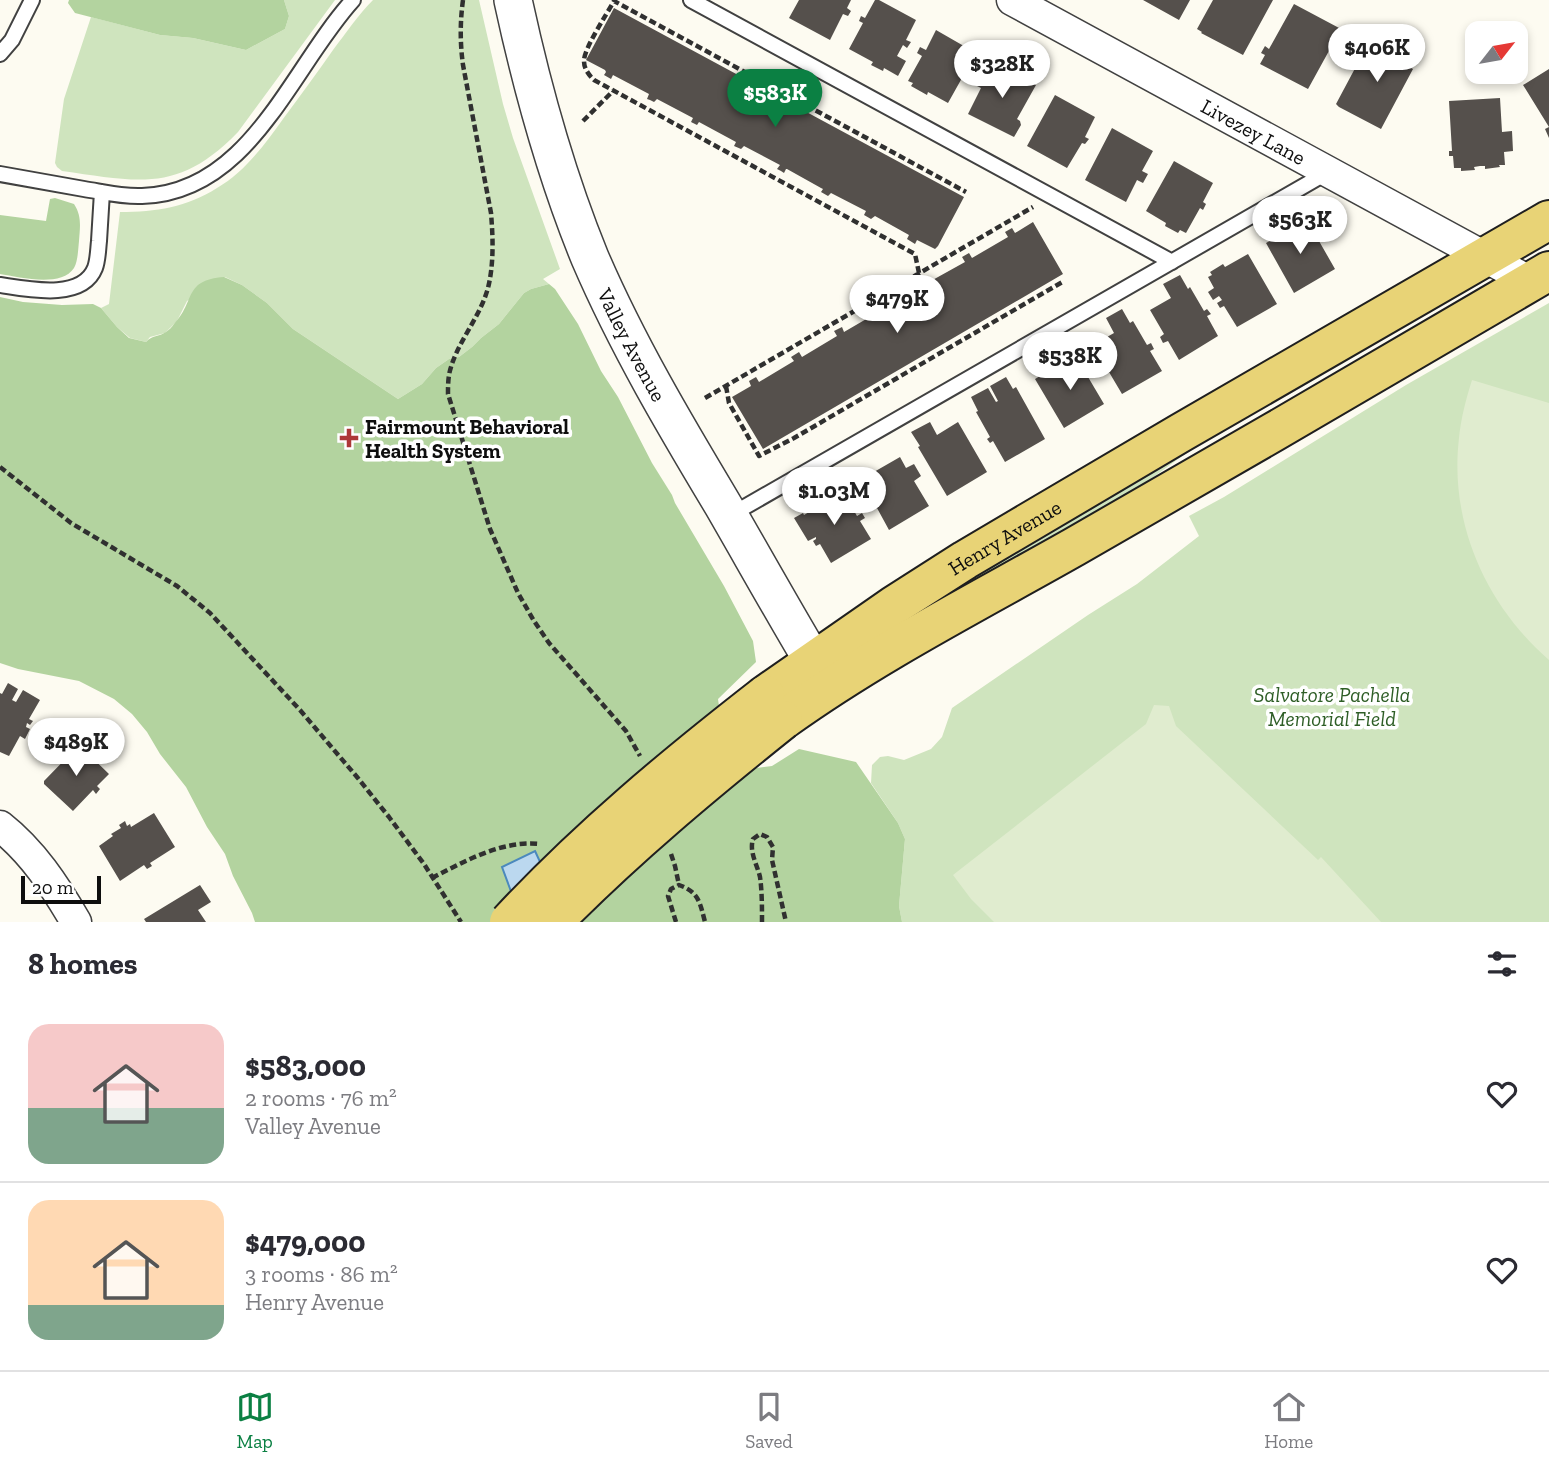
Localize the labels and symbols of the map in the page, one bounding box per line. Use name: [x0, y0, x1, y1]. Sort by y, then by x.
north arrow: [1465, 21, 1528, 84]
pin: $406K: [1328, 24, 1426, 84]
pin: $328K: [953, 41, 1051, 100]
pin: $583K: [726, 69, 824, 129]
street label: Livezey Lane: [1197, 93, 1310, 170]
pin: $563K: [1251, 196, 1349, 256]
pin: $479K: [848, 276, 946, 335]
street label: Valley Avenue: [592, 283, 672, 406]
pin: $538K: [1021, 332, 1119, 392]
place label: Fairmount Behavioral Health System: [365, 414, 569, 463]
marker: Fairmount Behavioral Health System: [339, 428, 359, 448]
pin: $1.03M: [777, 468, 891, 527]
street label: Henry Avenue: [943, 494, 1066, 580]
park label: Salvatore Pachella Memorial Field: [1254, 682, 1410, 731]
pin: $489K: [27, 718, 125, 778]
scale bar: [21, 873, 102, 905]

